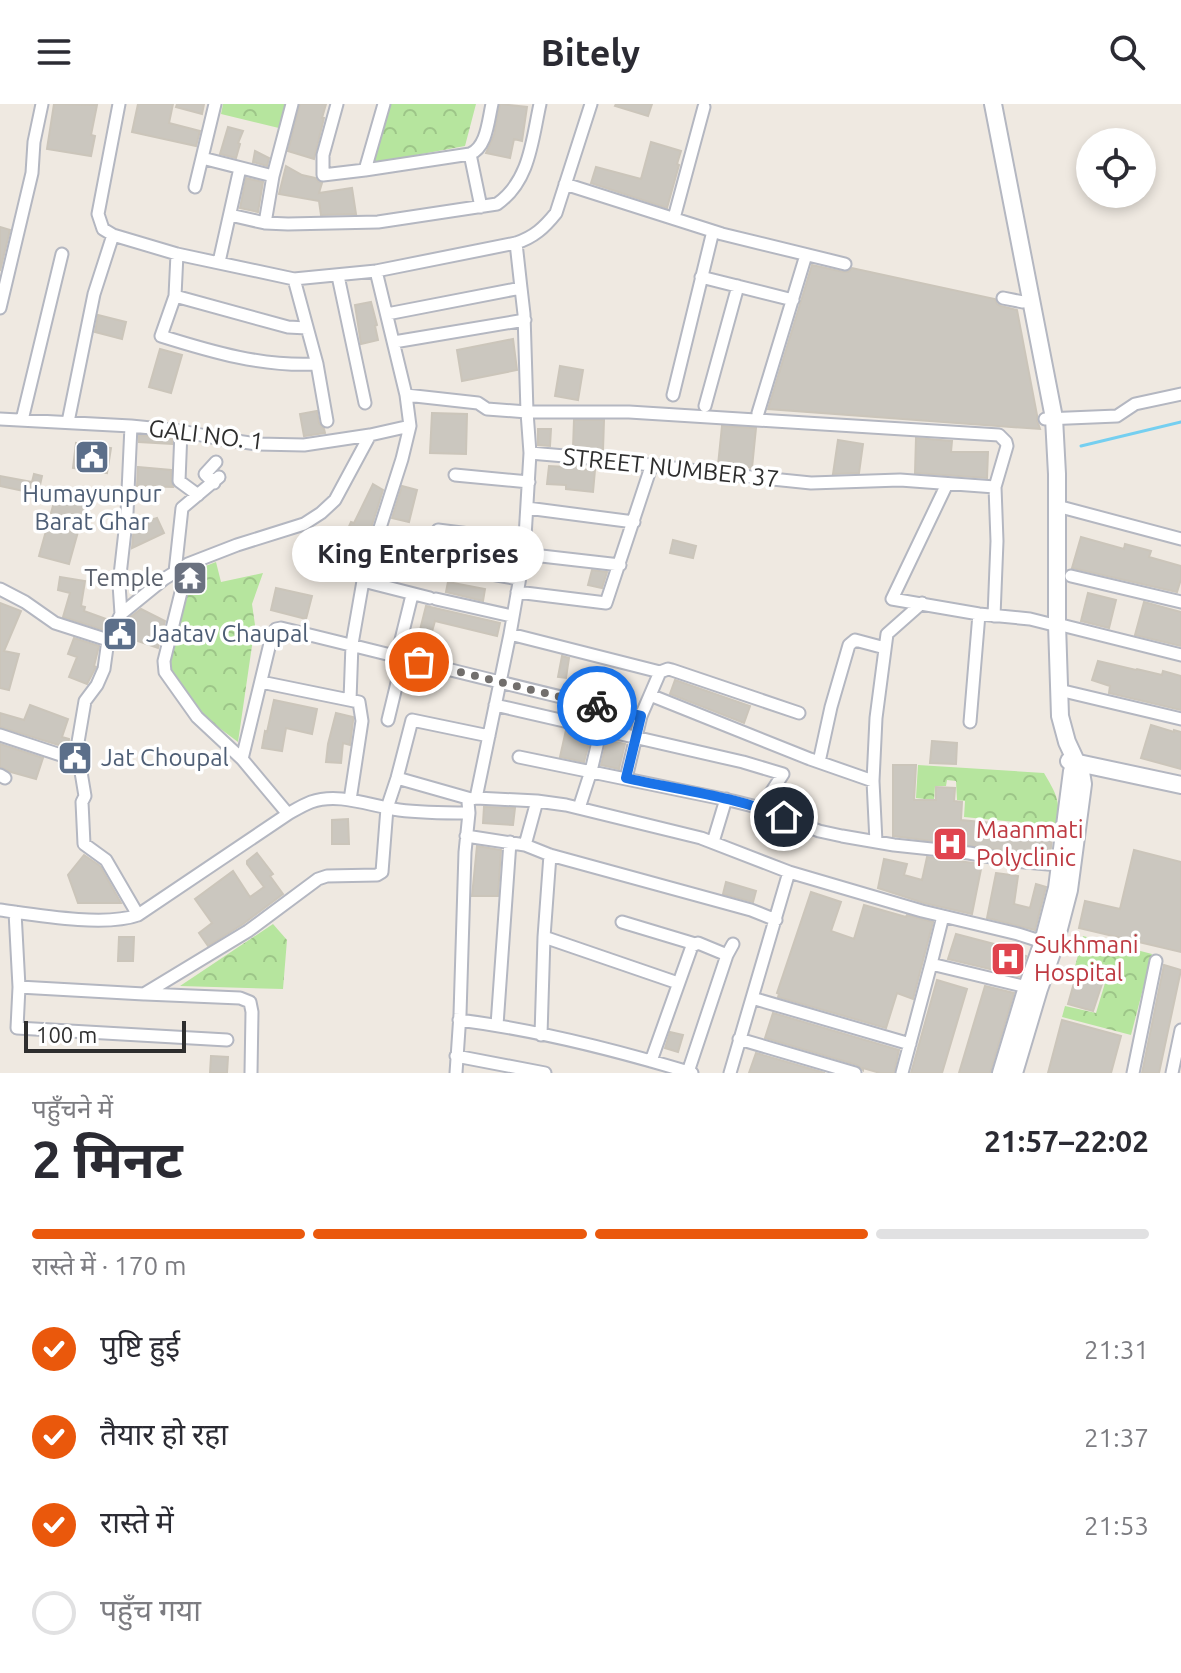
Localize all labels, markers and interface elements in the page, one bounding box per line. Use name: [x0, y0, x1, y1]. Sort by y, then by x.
icon: menu: [32, 30, 76, 74]
icon: search: [1105, 30, 1149, 74]
text: Bitely: [541, 32, 640, 73]
map controls: [1076, 128, 1156, 208]
button: locate: [1076, 128, 1156, 208]
street label: GALI NO. 1: [147, 414, 265, 455]
public building icon: Humayunpur Barat Ghar: [73, 438, 111, 476]
street label: STREET NUMBER 37: [562, 443, 780, 492]
place label: Humayunpur Barat Ghar: [22, 480, 162, 535]
callout: King Enterprises: [293, 526, 545, 582]
text: King Enterprises: [317, 539, 519, 568]
temple icon: Temple: [171, 559, 209, 597]
place label: Temple: [84, 564, 164, 591]
public building icon: Jaatav Chaupal: [101, 615, 139, 653]
place label: Jaatav Chaupal: [146, 620, 309, 647]
pin: [385, 628, 453, 696]
icon: bag: [397, 640, 441, 684]
courier: [557, 666, 637, 746]
icon: bike: [575, 684, 619, 728]
public building icon: Jat Choupal: [56, 739, 94, 777]
place label: Jat Choupal: [101, 744, 229, 771]
pin: [750, 783, 818, 851]
icon: home: [762, 795, 806, 839]
place label: Maanmati Polyclinic: [976, 816, 1084, 871]
hospital icon: Maanmati Polyclinic: [931, 825, 969, 863]
place label: Sukhmani Hospital: [1034, 931, 1139, 986]
hospital icon: Sukhmani Hospital: [989, 940, 1027, 978]
scale bar: [24, 1017, 186, 1053]
text: 100 m: [36, 1022, 97, 1047]
text: पहुँचने में: [32, 1094, 113, 1123]
text: 21:57–22:02: [984, 1124, 1149, 1158]
text: 2 मिनट: [32, 1130, 183, 1188]
text: रास्ते में · 170 m: [32, 1251, 187, 1280]
icon: check: [32, 1327, 76, 1371]
text: पुष्टि हुई: [100, 1329, 180, 1363]
text: 21:31: [1084, 1335, 1149, 1364]
icon: check: [32, 1415, 76, 1459]
text: तैयार हो रहा: [100, 1417, 228, 1451]
text: 21:37: [1084, 1423, 1149, 1452]
icon: check: [32, 1503, 76, 1547]
text: रास्ते में: [100, 1505, 174, 1539]
text: 21:53: [1084, 1511, 1149, 1540]
text: पहुँच गया: [100, 1593, 201, 1627]

